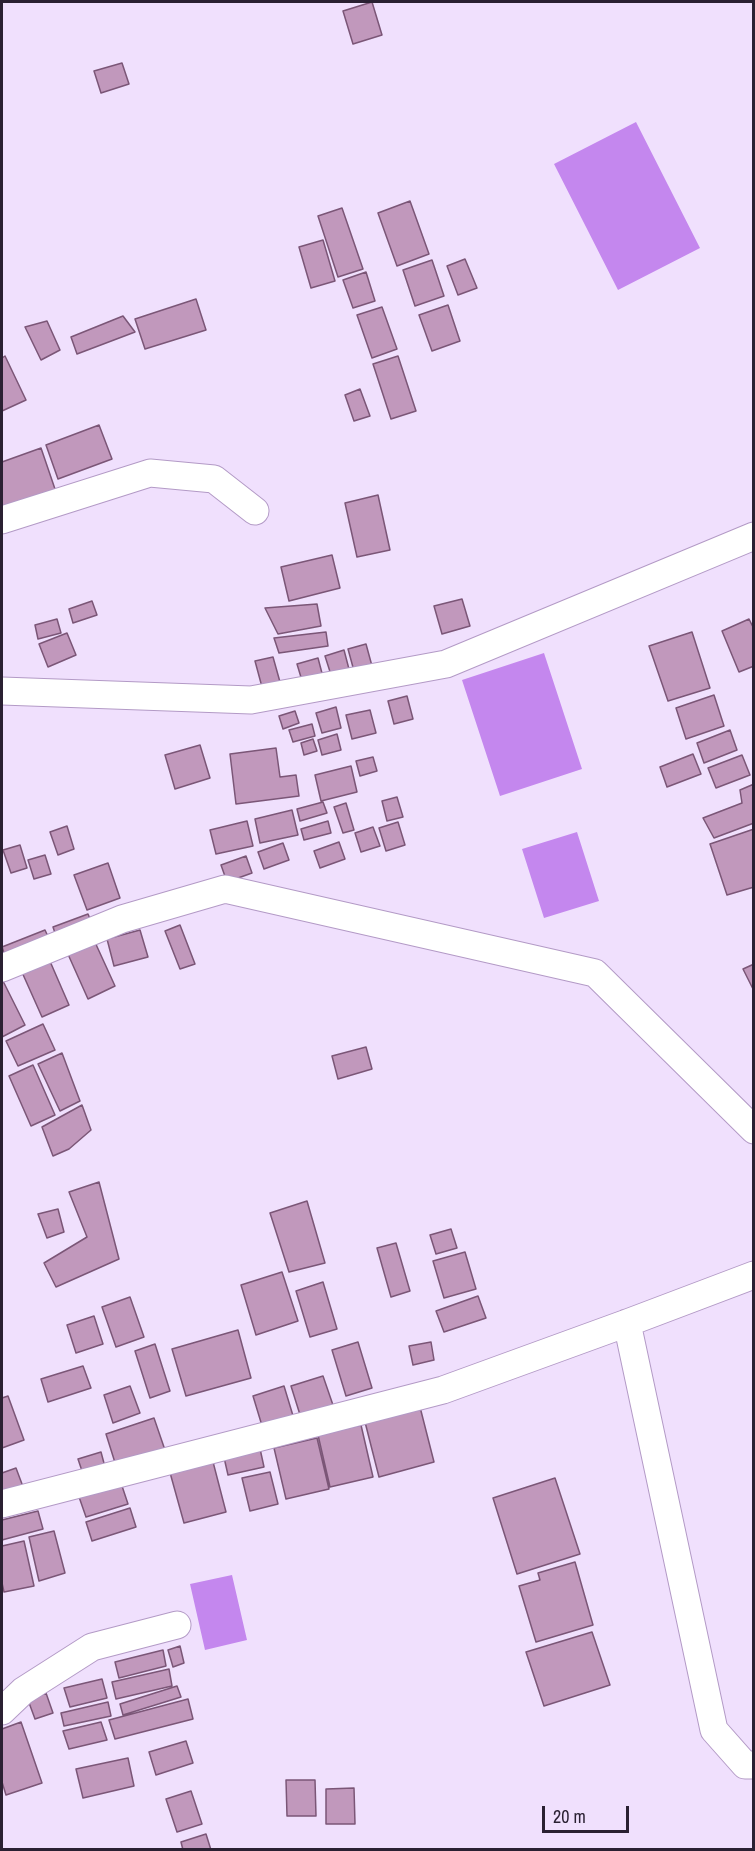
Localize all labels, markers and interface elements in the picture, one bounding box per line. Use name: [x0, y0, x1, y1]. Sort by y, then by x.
scale bar: [545, 1794, 632, 1832]
text: 20 m: [553, 1804, 586, 1829]

